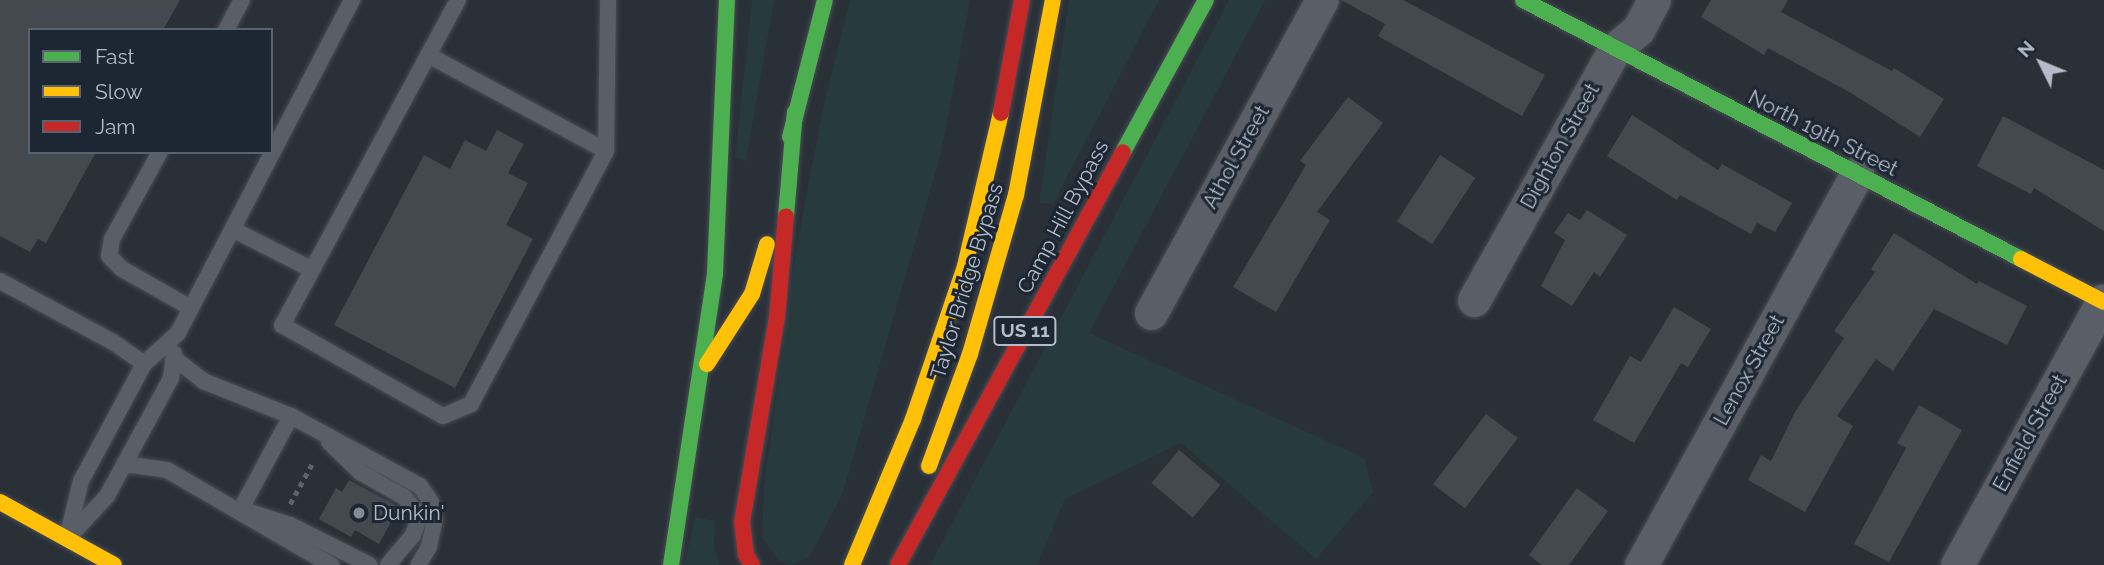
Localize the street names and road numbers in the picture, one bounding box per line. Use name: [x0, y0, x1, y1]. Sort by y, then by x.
street label: Dighton Street: [1515, 79, 1605, 213]
street label: North 19th Street: [1744, 84, 1902, 182]
street label: Athol Street: [1197, 101, 1275, 213]
street label: Camp Hill Bypass: [1012, 136, 1114, 298]
street label: Taylor Bridge Bypass: [925, 180, 1009, 382]
street label: Lenox Street: [1708, 310, 1790, 430]
road number: US 11: [992, 316, 1058, 346]
street label: Enfield Street: [1987, 370, 2073, 496]

